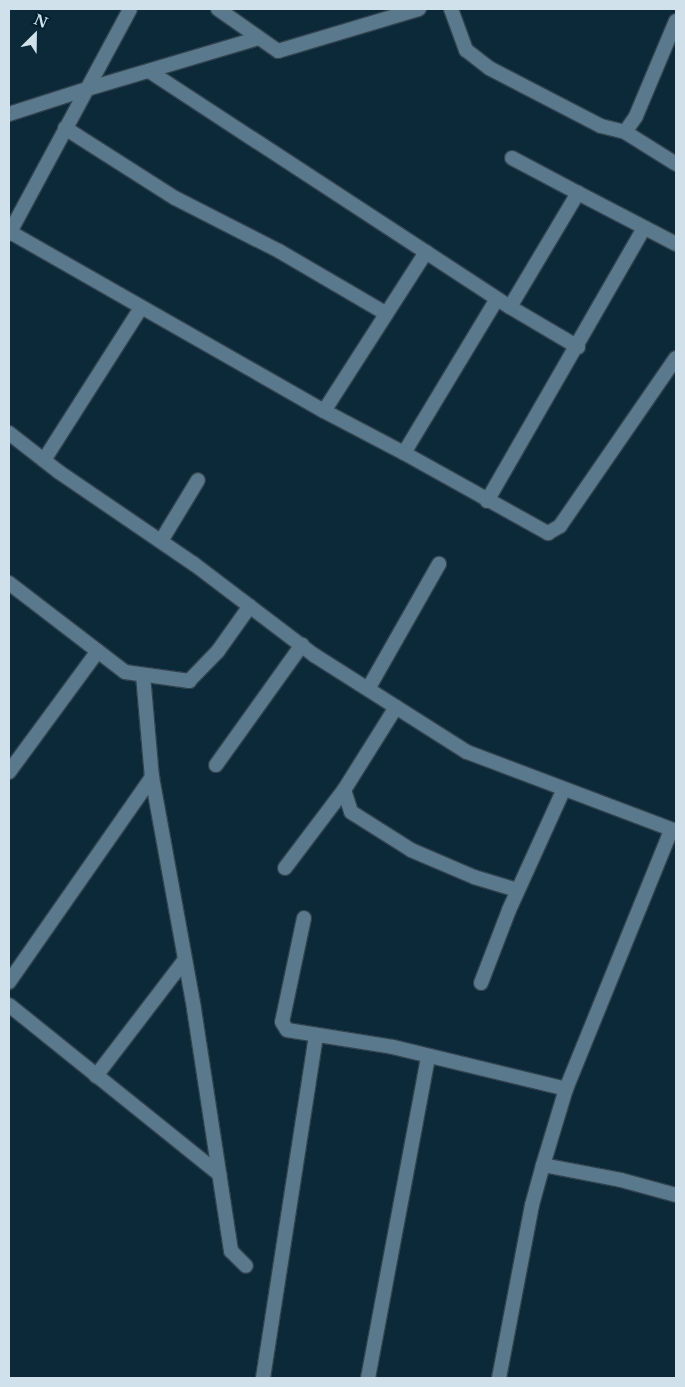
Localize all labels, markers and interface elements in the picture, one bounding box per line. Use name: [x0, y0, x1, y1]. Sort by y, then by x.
north arrow: [10, 10, 60, 60]
text: N: [31, 10, 50, 32]

